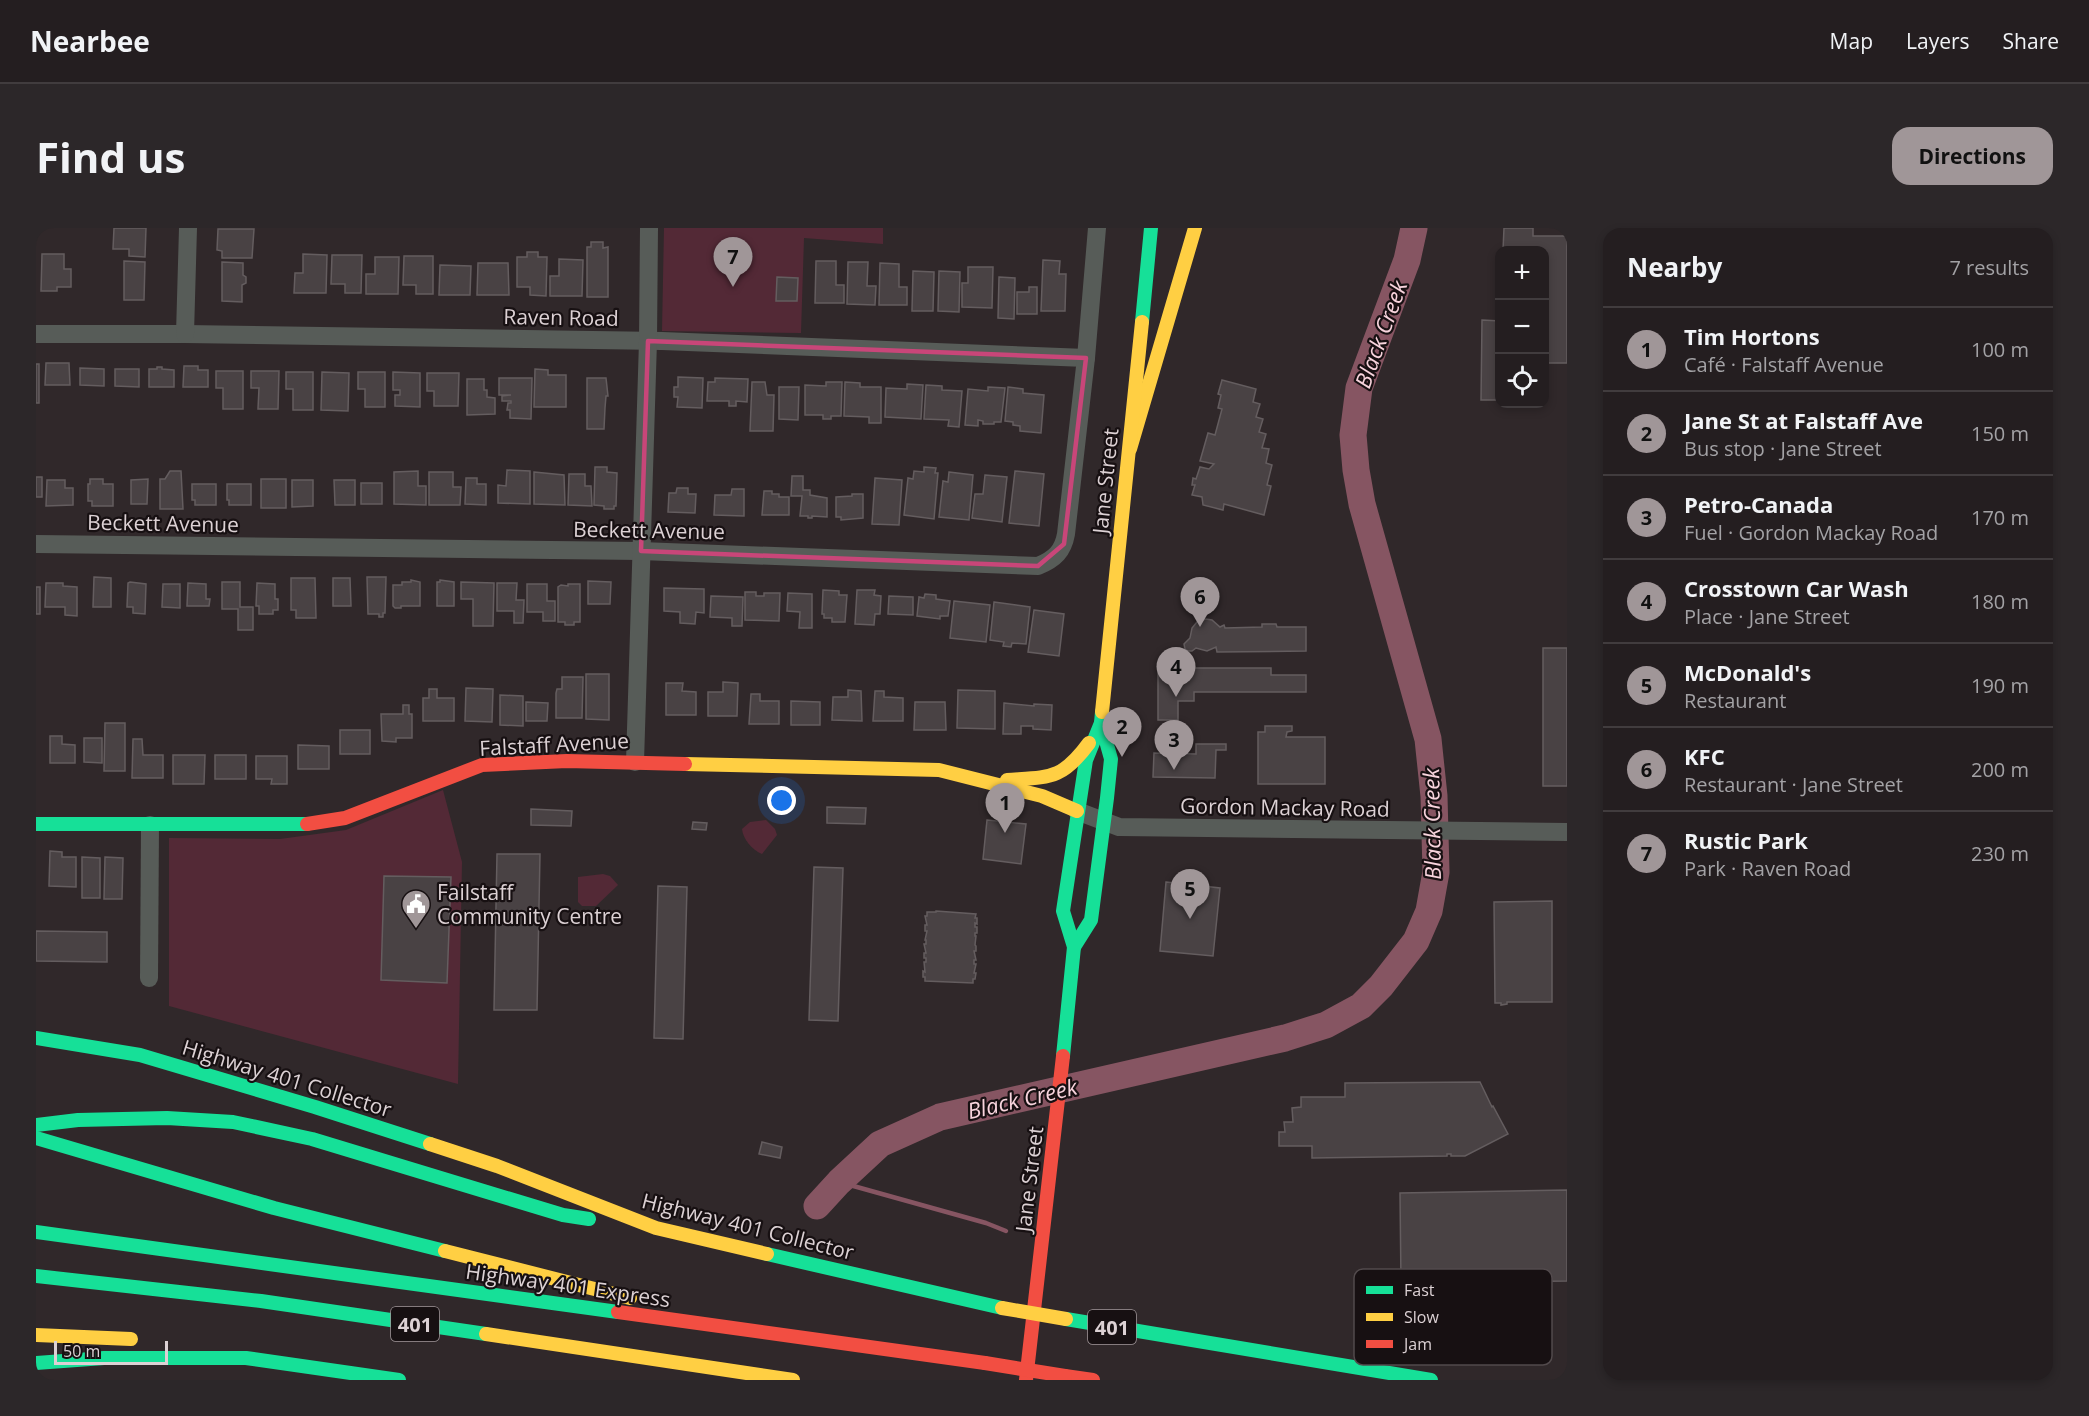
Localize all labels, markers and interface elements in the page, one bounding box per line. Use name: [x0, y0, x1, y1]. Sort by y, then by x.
text: Nearbee: [30, 22, 150, 60]
text: Map: [1830, 27, 1873, 55]
text: Layers: [1906, 27, 1970, 55]
text: Share: [2003, 27, 2059, 55]
button: Directions: [1892, 127, 2053, 185]
text: Find us: [36, 128, 185, 185]
pin: 7: [714, 238, 752, 287]
map controls: [1495, 246, 1549, 408]
button: +: [1495, 246, 1549, 300]
text: Nearby: [1627, 249, 1722, 285]
text: 7 results: [1949, 254, 2029, 281]
water label: Black Creek: [1347, 275, 1414, 392]
button: −: [1495, 300, 1549, 354]
street label: Raven Road: [503, 302, 619, 332]
text: Tim Hortons: [1684, 321, 1820, 351]
text: 1: [1641, 336, 1652, 363]
text: 100 m: [1971, 336, 2029, 363]
text: Café · Falstaff Avenue: [1684, 351, 1884, 378]
button: locate: [1495, 354, 1549, 408]
text: Jane St at Falstaff Ave: [1684, 405, 1923, 435]
text: 2: [1641, 420, 1652, 447]
text: 150 m: [1971, 420, 2029, 447]
street label: Jane Street: [1085, 427, 1124, 537]
text: Bus stop · Jane Street: [1684, 435, 1882, 462]
text: Petro-Canada: [1684, 489, 1833, 519]
text: 3: [1641, 504, 1652, 531]
text: 170 m: [1971, 504, 2029, 531]
street label: Beckett Avenue: [87, 508, 239, 538]
street label: Beckett Avenue: [573, 515, 725, 545]
text: Fuel · Gordon Mackay Road: [1684, 519, 1938, 546]
text: Crosstown Car Wash: [1684, 573, 1909, 603]
pin: 6: [1180, 578, 1220, 627]
text: 4: [1641, 588, 1652, 615]
text: 180 m: [1971, 588, 2029, 615]
text: Place · Jane Street: [1684, 603, 1850, 630]
pin: 4: [1156, 648, 1196, 697]
text: McDonald's: [1684, 657, 1811, 687]
text: 5: [1641, 672, 1652, 699]
text: 190 m: [1971, 672, 2029, 699]
text: Restaurant: [1684, 687, 1786, 714]
pin: 2: [1102, 708, 1142, 757]
pin: 3: [1154, 720, 1194, 770]
street label: Falstaff Avenue: [479, 726, 629, 762]
text: KFC: [1684, 741, 1725, 771]
text: 6: [1641, 756, 1652, 783]
text: 200 m: [1971, 756, 2029, 783]
water label: Black Creek: [1415, 767, 1447, 880]
text: Restaurant · Jane Street: [1684, 771, 1903, 798]
pin: 1: [986, 784, 1024, 833]
your location: [767, 786, 796, 815]
street label: Gordon Mackay Road: [1180, 791, 1390, 823]
text: Rustic Park: [1684, 825, 1808, 855]
text: 7: [1641, 840, 1652, 867]
text: 230 m: [1971, 840, 2029, 867]
text: Park · Raven Road: [1684, 855, 1851, 882]
pin: 5: [1170, 870, 1210, 919]
place label: Failstaff Community Centre: [437, 878, 622, 930]
public building icon: Failstaff Community Centre: [400, 888, 432, 930]
street label: Highway 401 Collector: [179, 1033, 395, 1123]
water label: Black Creek: [964, 1071, 1081, 1125]
street label: Jane Street: [1008, 1125, 1049, 1235]
street label: Highway 401 Collector: [639, 1186, 857, 1266]
street label: Highway 401 Express: [464, 1257, 672, 1313]
legend: [1354, 1269, 1552, 1365]
text: Fast: [1404, 1279, 1435, 1301]
text: Slow: [1404, 1306, 1439, 1328]
road number: 401: [391, 1307, 439, 1341]
road number: 401: [1088, 1310, 1136, 1344]
text: Jam: [1402, 1333, 1432, 1355]
scale bar: [54, 1338, 168, 1366]
text: 50 m: [63, 1340, 100, 1362]

